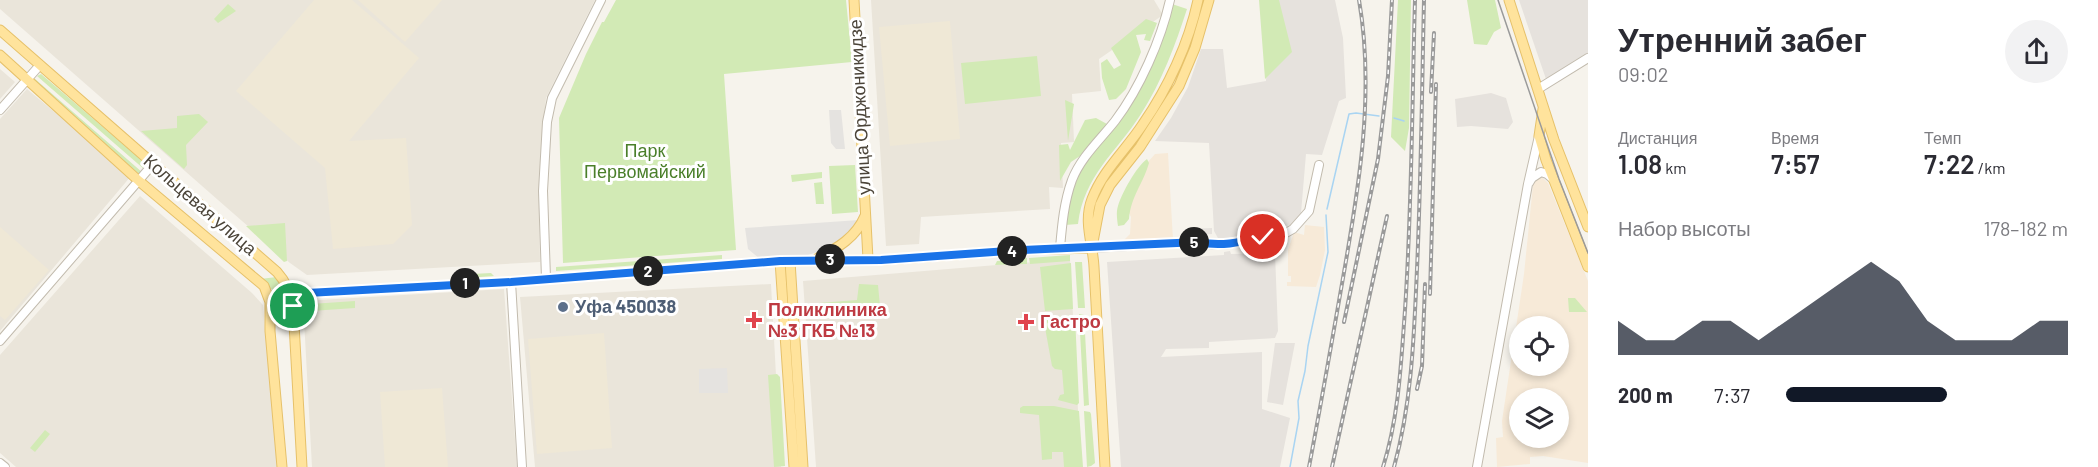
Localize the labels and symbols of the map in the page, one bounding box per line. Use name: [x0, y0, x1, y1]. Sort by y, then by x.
street label: улица Орджоникидзе: [843, 19, 875, 195]
park label: Парк Первомайский: [584, 139, 706, 182]
street label: Кольцевая улица: [140, 149, 262, 260]
pin: [1237, 211, 1288, 262]
pin: 5: [1179, 227, 1209, 257]
pin: 4: [997, 236, 1027, 266]
pin: 3: [815, 244, 845, 274]
pin: 2: [633, 256, 663, 286]
pin: 1: [450, 268, 480, 298]
pin: [267, 280, 318, 331]
place label: Уфа 450038: [575, 295, 676, 317]
place label: Поликлиника №3 ГКБ №13: [768, 298, 888, 341]
marker: Уфа 450038: [556, 300, 570, 314]
place label: Гастро: [1040, 310, 1101, 332]
marker: Поликлиника №3 ГКБ №13: [745, 311, 763, 329]
marker: Гастро: [1017, 313, 1035, 331]

